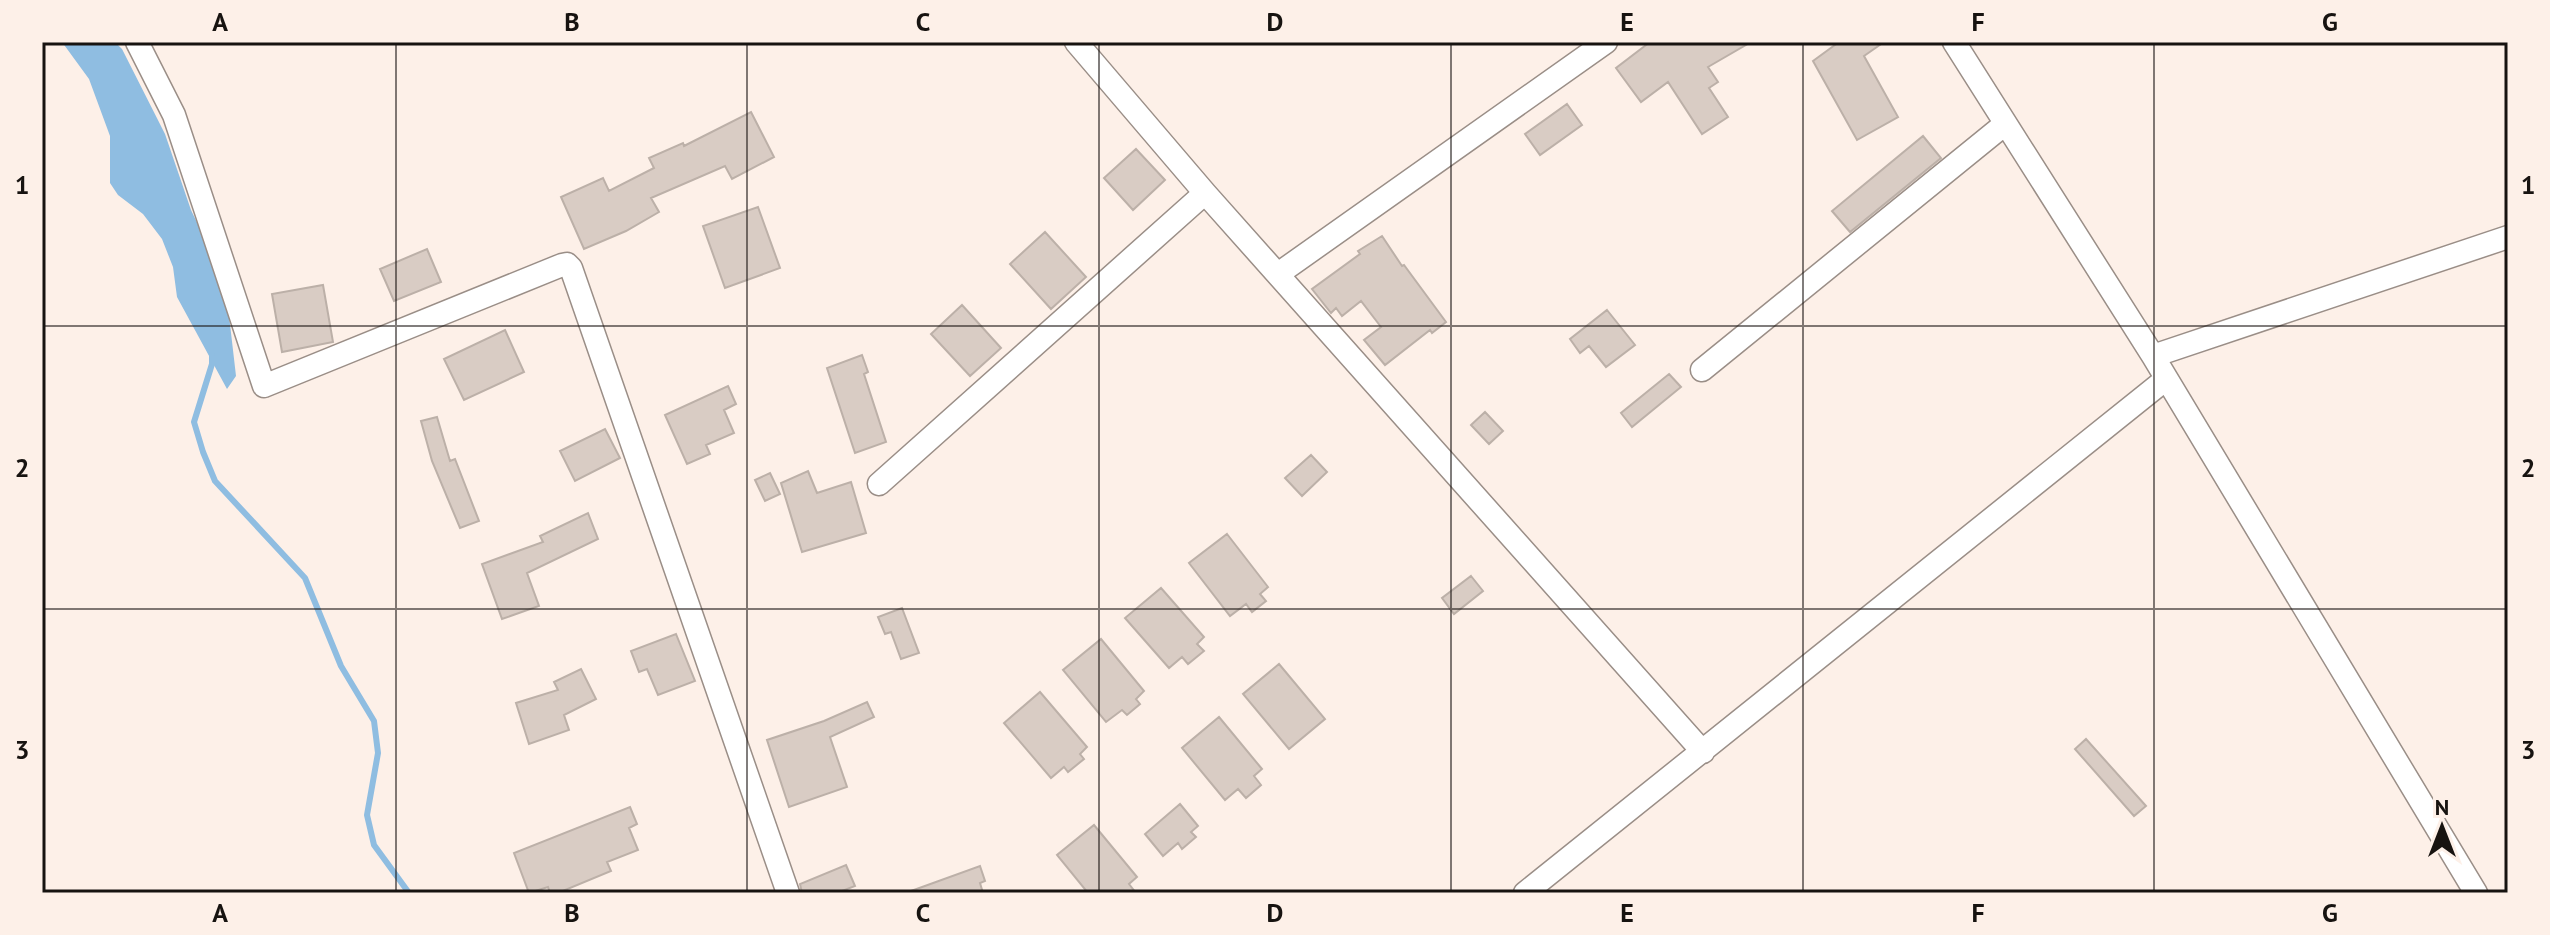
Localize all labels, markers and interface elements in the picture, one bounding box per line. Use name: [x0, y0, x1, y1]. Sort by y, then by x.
text: A: [212, 5, 228, 38]
text: B: [564, 5, 580, 38]
text: C: [916, 5, 930, 38]
text: D: [1267, 5, 1283, 38]
text: E: [1620, 5, 1634, 38]
text: F: [1971, 5, 1985, 38]
text: G: [2322, 5, 2338, 38]
text: 1: [15, 168, 29, 201]
text: 1: [2521, 168, 2535, 201]
text: 2: [15, 451, 29, 484]
text: 2: [2521, 451, 2535, 484]
text: 3: [15, 733, 29, 766]
text: 3: [2521, 733, 2535, 766]
north arrow: [2402, 787, 2482, 867]
text: N: [2435, 793, 2449, 821]
text: A: [212, 896, 228, 929]
text: B: [564, 896, 580, 929]
text: C: [916, 896, 930, 929]
text: D: [1267, 896, 1283, 929]
text: E: [1620, 896, 1634, 929]
text: F: [1971, 896, 1985, 929]
text: G: [2322, 896, 2338, 929]

